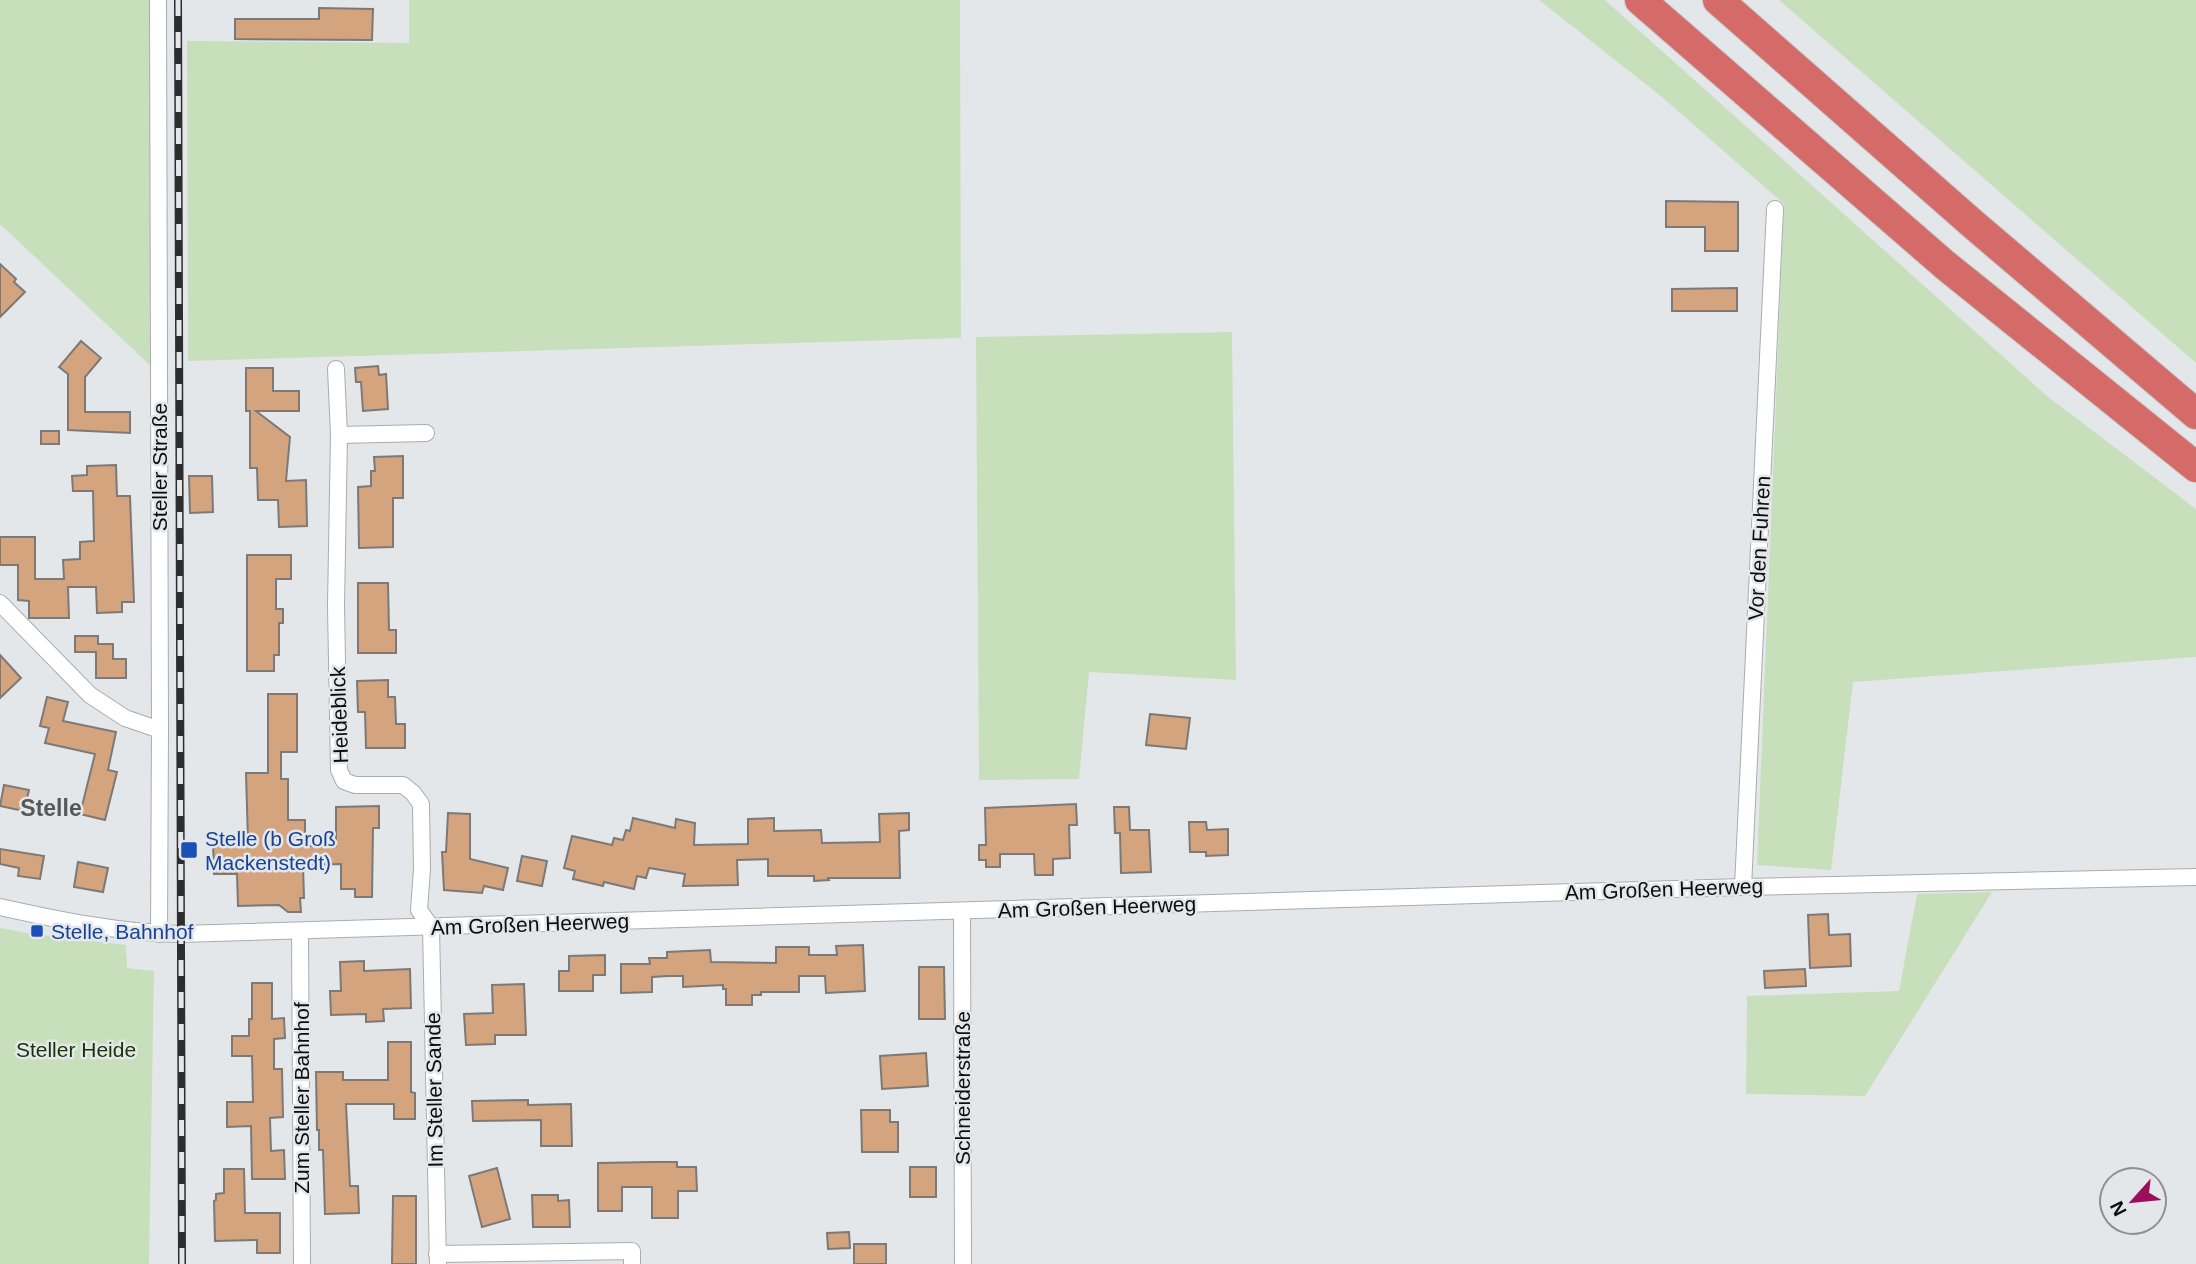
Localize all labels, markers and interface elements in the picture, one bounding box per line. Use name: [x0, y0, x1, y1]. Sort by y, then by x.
street label: Steller Straße: [148, 403, 171, 531]
street label: Vor den Fuhren: [1744, 475, 1774, 621]
street label: Heideblick: [326, 666, 352, 764]
district label: Stelle: [20, 795, 82, 821]
place label: Stelle (b Groß Mackenstedt): [205, 827, 336, 874]
marker: Stelle (b Groß Mackenstedt): [179, 840, 199, 860]
street label: Am Großen Heerweg: [1564, 874, 1764, 904]
street label: Am Großen Heerweg: [997, 892, 1197, 922]
street label: Am Großen Heerweg: [430, 909, 630, 939]
place label: Stelle, Bahnhof: [51, 920, 194, 943]
marker: Stelle, Bahnhof: [29, 923, 45, 939]
street label: Zum Steller Bahnhof: [290, 1002, 313, 1194]
street label: Schneiderstraße: [951, 1011, 974, 1165]
street label: Im Steller Sande: [421, 1012, 447, 1168]
park label: Steller Heide: [16, 1038, 136, 1061]
north arrow: [2098, 1166, 2168, 1236]
text: N: [2106, 1198, 2131, 1219]

